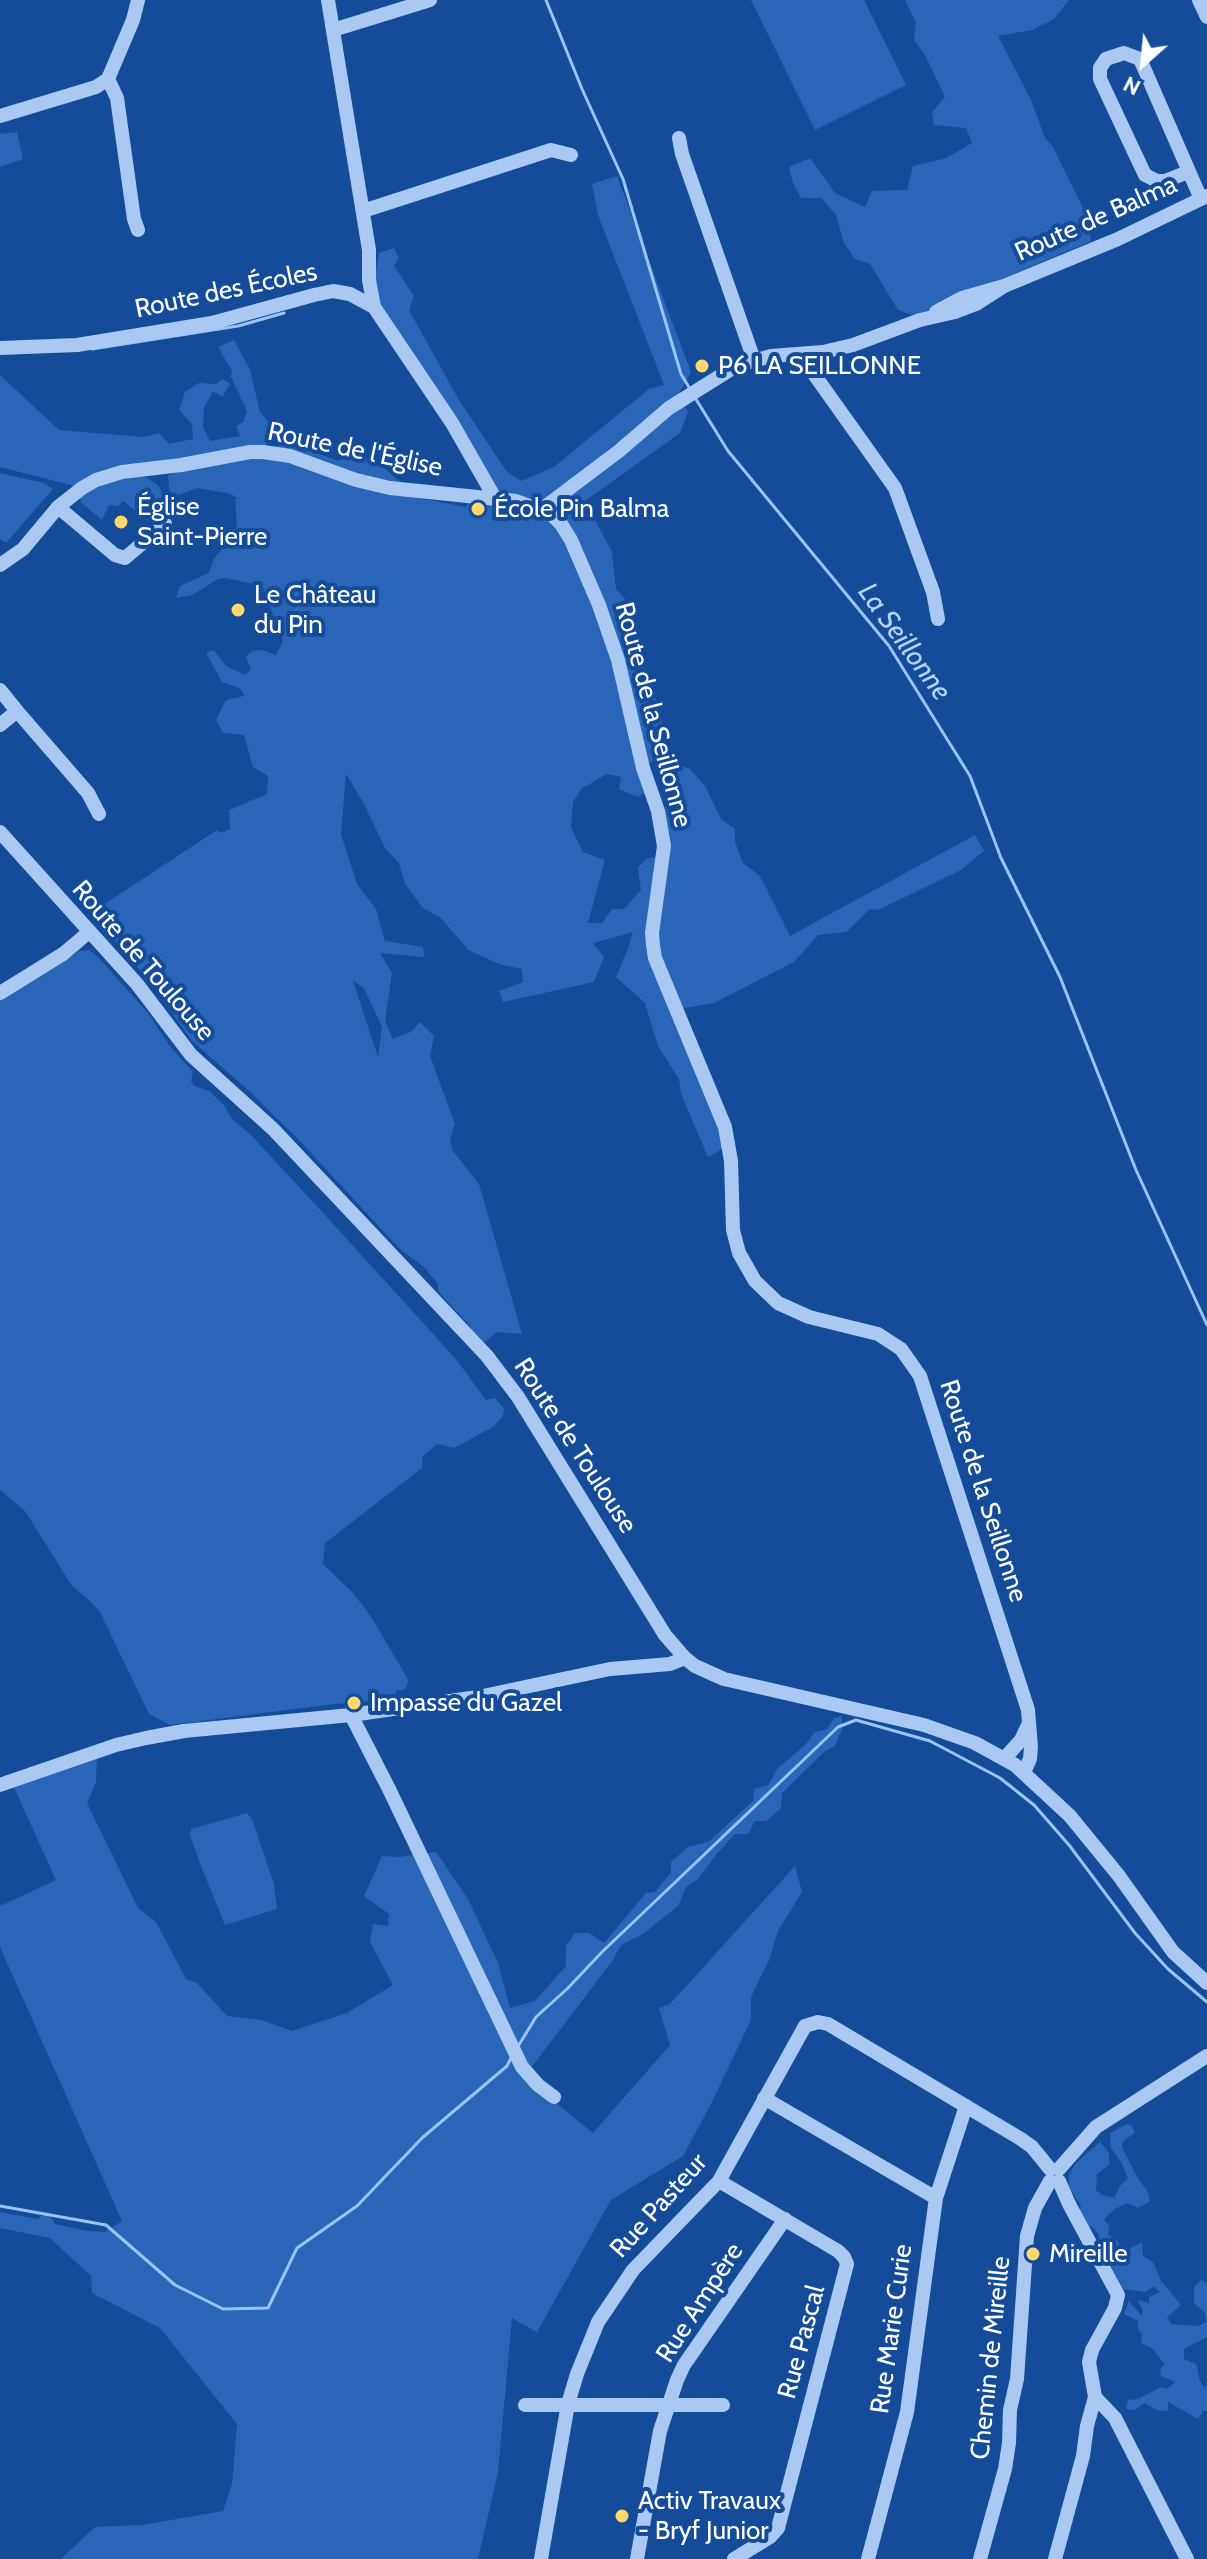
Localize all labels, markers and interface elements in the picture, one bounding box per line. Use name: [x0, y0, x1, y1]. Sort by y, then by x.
north arrow: [1103, 24, 1183, 104]
text: N: [1119, 70, 1145, 101]
street label: Route de Balma: [1010, 169, 1182, 269]
street label: Route des Écoles: [132, 256, 320, 326]
place label: P6 LA SEILLONNE: [718, 350, 921, 382]
marker: P6 LA SEILLONNE: [693, 357, 711, 375]
street label: Route de l'Église: [265, 416, 445, 484]
place label: Église Saint-Pierre: [137, 491, 267, 552]
place label: École Pin Balma: [494, 493, 669, 525]
marker: École Pin Balma: [469, 500, 487, 518]
marker: Église Saint-Pierre: [112, 513, 130, 531]
water label: La Seillonne: [850, 577, 958, 707]
place label: Le Château du Pin: [254, 579, 376, 640]
street label: Route de la Seillonne: [608, 599, 698, 831]
marker: Le Château du Pin: [229, 601, 247, 619]
street label: Route de Toulouse: [65, 874, 221, 1048]
street label: Route de Toulouse: [507, 1353, 643, 1539]
street label: Route de la Seillonne: [932, 1376, 1034, 1606]
place label: Impasse du Gazel: [370, 1687, 562, 1719]
marker: Impasse du Gazel: [345, 1694, 363, 1712]
street label: Rue Pasteur: [604, 2147, 714, 2265]
street label: Rue Ampère: [650, 2237, 750, 2369]
place label: Mireille: [1049, 2238, 1128, 2270]
street label: Rue Marie Curie: [865, 2242, 919, 2416]
marker: Mireille: [1024, 2245, 1042, 2263]
street label: Chemin de Mireille: [965, 2255, 1017, 2461]
street label: Rue Pascal: [772, 2282, 832, 2402]
place label: Activ Travaux - Bryf Junior: [638, 2485, 781, 2546]
marker: Activ Travaux - Bryf Junior: [613, 2507, 631, 2525]

